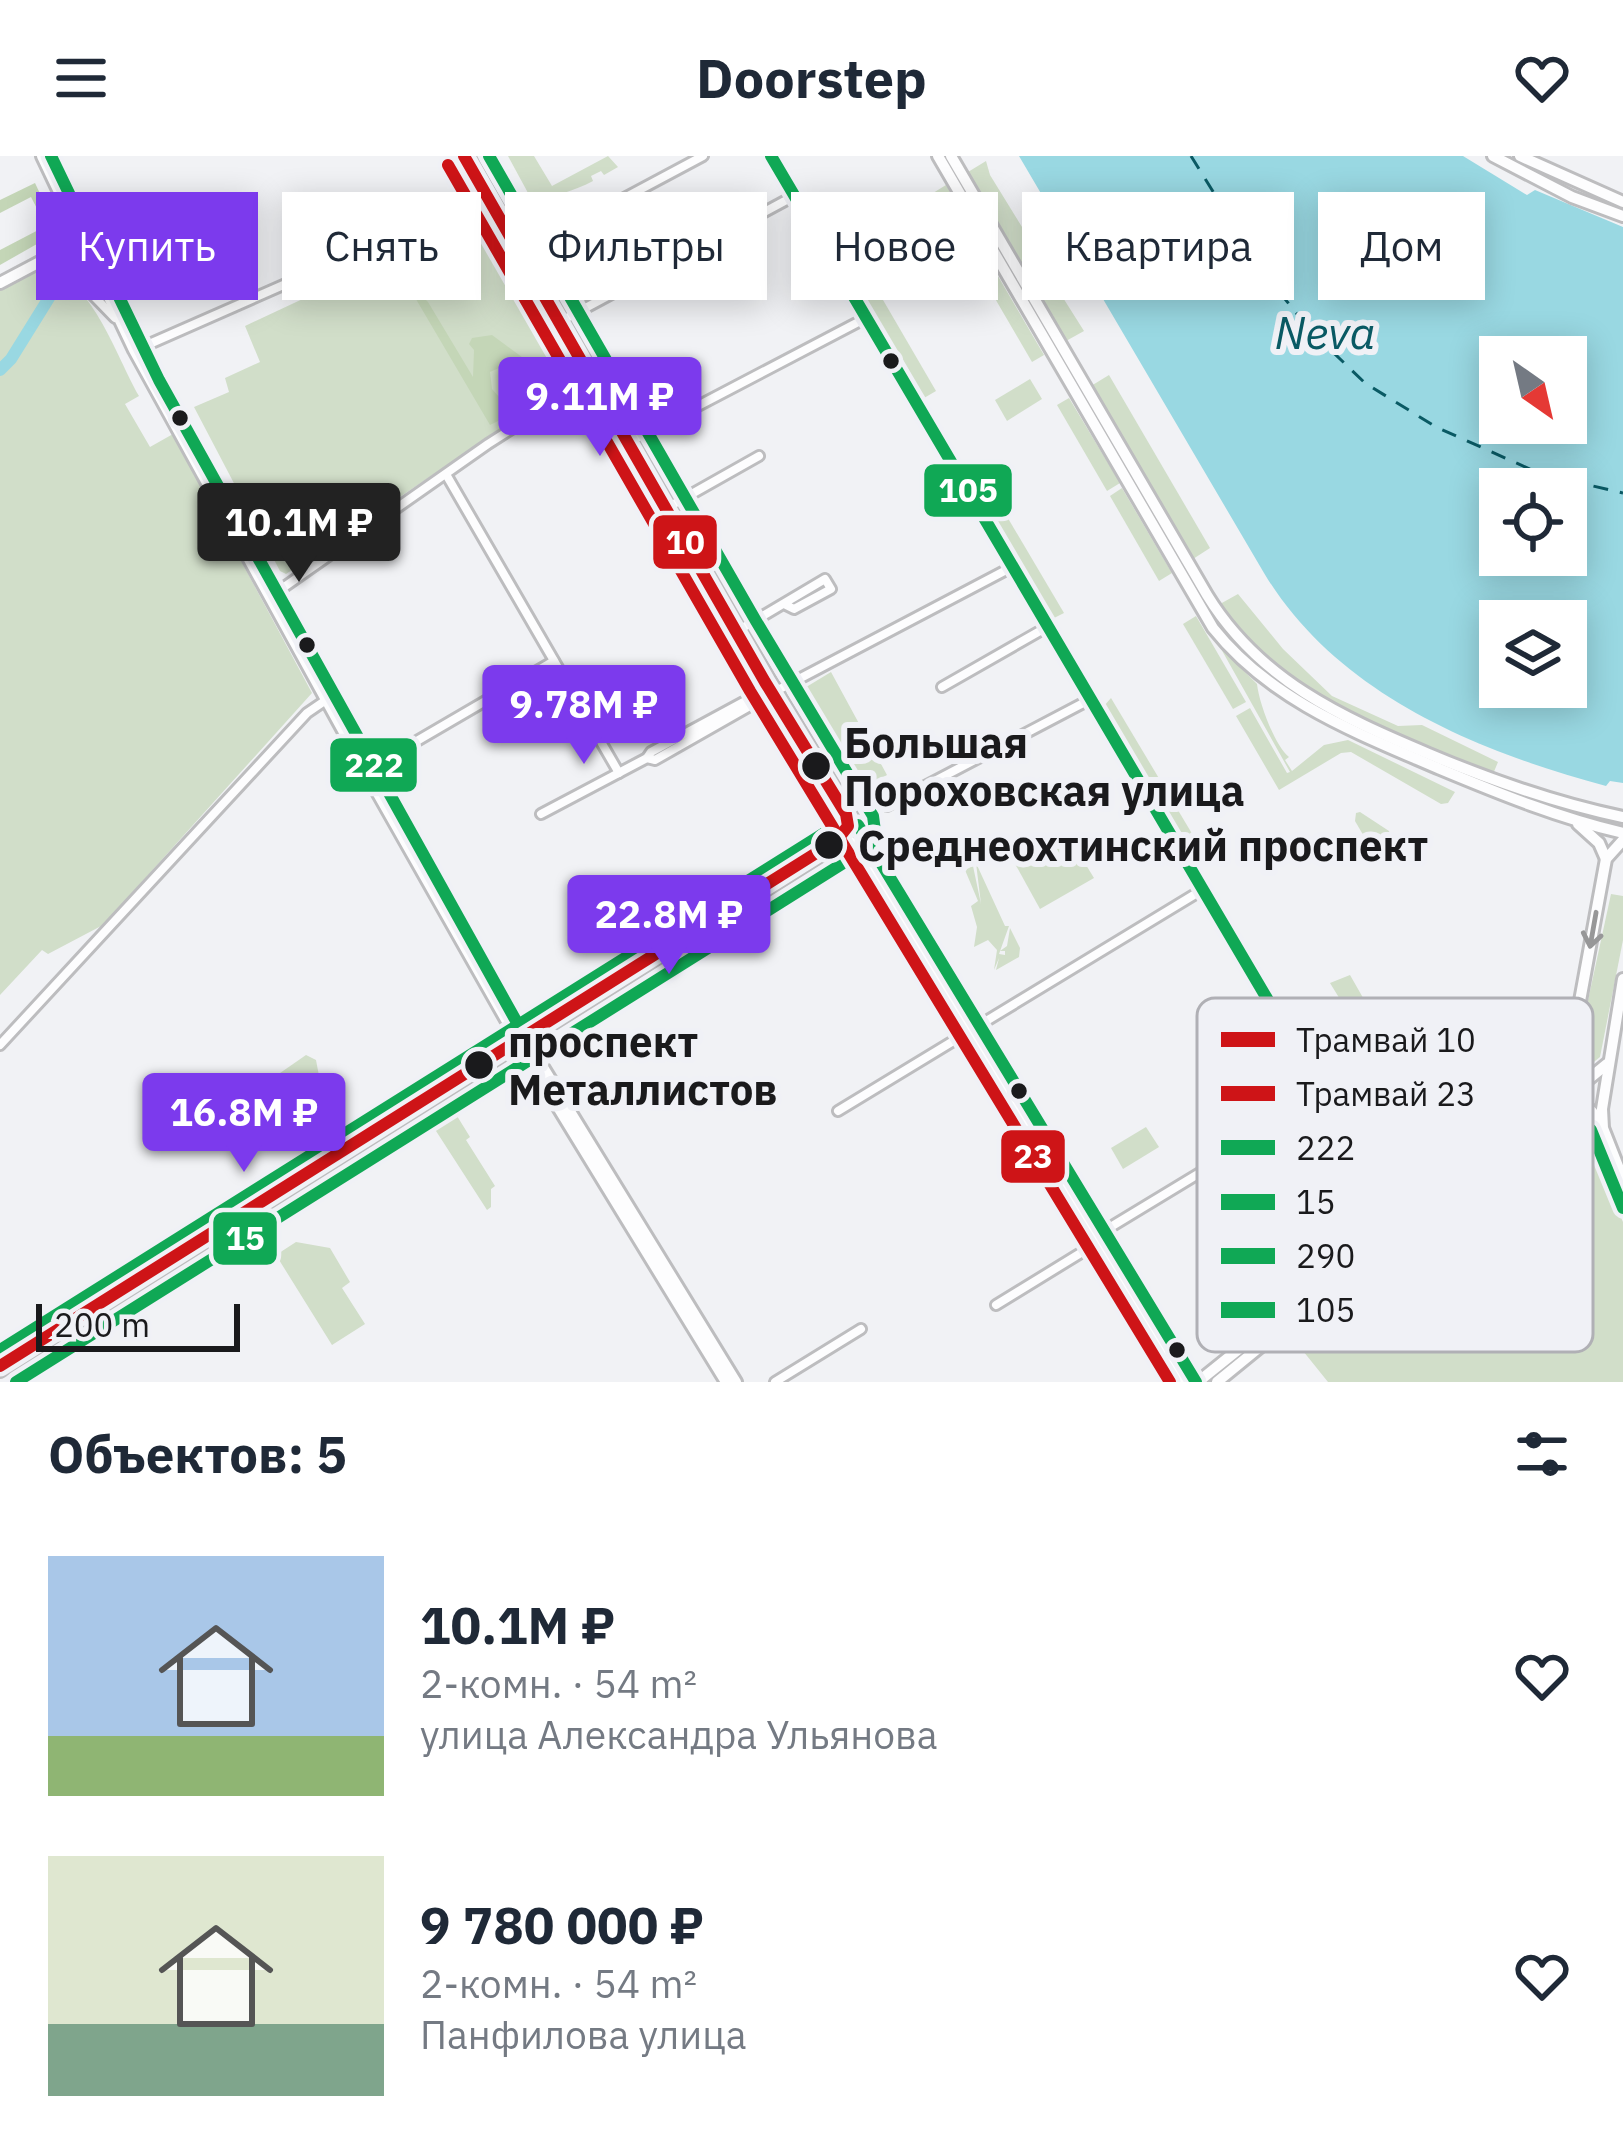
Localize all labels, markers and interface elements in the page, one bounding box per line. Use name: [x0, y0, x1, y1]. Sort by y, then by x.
text: Doorstep: [696, 43, 927, 113]
icon: menu: [48, 45, 114, 111]
icon: heart: [1509, 45, 1575, 111]
chip: Купить: [36, 192, 258, 300]
chip: Снять: [282, 192, 481, 300]
chip: Фильтры: [505, 192, 767, 300]
chip: Новое: [791, 192, 998, 300]
chip: Квартира: [1022, 192, 1294, 300]
chip: Дом: [1318, 192, 1485, 300]
water label: Neva: [1274, 303, 1376, 361]
north arrow: [1479, 336, 1587, 444]
map controls: [1479, 336, 1587, 708]
unlabelled marker: [880, 350, 902, 372]
pin: 9.11M ₽: [489, 357, 711, 459]
text: 9.11M ₽: [525, 370, 675, 421]
unlabelled marker: [169, 407, 191, 429]
line badge: 105: [922, 462, 1014, 519]
text: 105: [938, 468, 998, 511]
button: locate: [1479, 468, 1587, 576]
pin: 10.1M ₽: [188, 483, 410, 585]
text: 10.1M ₽: [224, 496, 374, 547]
line badge: 10: [651, 513, 719, 571]
text: 10: [665, 520, 705, 563]
button: layers: [1479, 600, 1587, 708]
unlabelled marker: [296, 634, 318, 656]
pin: 9.78M ₽: [473, 665, 695, 767]
text: 9.78M ₽: [509, 678, 659, 729]
place label: Большая Пороховская улица: [844, 715, 1245, 818]
line badge: 222: [328, 736, 419, 794]
text: 222: [344, 743, 404, 786]
marker: Большая Пороховская улица: [799, 749, 833, 783]
place label: Среднеохтинский проспект: [858, 818, 1428, 873]
marker: Среднеохтинский проспект: [812, 828, 846, 862]
pin: 22.8M ₽: [558, 875, 780, 977]
text: 22.8M ₽: [594, 888, 744, 939]
one-way arrow: [1581, 910, 1603, 949]
legend: [1197, 998, 1593, 1352]
place label: проспект Металлистов: [508, 1014, 778, 1117]
text: Трамвай 10: [1296, 1018, 1476, 1061]
marker: проспект Металлистов: [462, 1048, 496, 1082]
text: Трамвай 23: [1296, 1072, 1476, 1115]
pin: 16.8M ₽: [133, 1073, 355, 1175]
unlabelled marker: [1008, 1080, 1030, 1102]
text: 16.8M ₽: [169, 1086, 319, 1137]
text: 222: [1296, 1126, 1355, 1169]
line badge: 23: [999, 1128, 1067, 1185]
text: 23: [1013, 1134, 1053, 1177]
text: 15: [1296, 1180, 1336, 1223]
line badge: 15: [211, 1210, 279, 1267]
text: 15: [225, 1216, 265, 1259]
text: 290: [1296, 1234, 1355, 1277]
text: 105: [1296, 1288, 1355, 1331]
scale bar: [36, 1298, 240, 1351]
text: 200 m: [54, 1303, 150, 1346]
unlabelled marker: [1166, 1339, 1188, 1361]
text: Объектов: 5: [48, 1421, 347, 1487]
icon: filters: [1509, 1421, 1575, 1487]
text: 10.1M ₽: [420, 1592, 615, 1658]
icon: home: [144, 1604, 288, 1748]
icon: heart: [1509, 1643, 1575, 1709]
text: 2-комн. · 54 m²: [420, 1658, 697, 1709]
text: улица Александра Ульянова: [420, 1709, 938, 1760]
text: 9 780 000 ₽: [420, 1892, 704, 1958]
icon: home: [144, 1904, 288, 2048]
icon: heart: [1509, 1943, 1575, 2009]
text: 2-комн. · 54 m²: [420, 1958, 697, 2009]
text: Панфилова улица: [420, 2009, 746, 2060]

